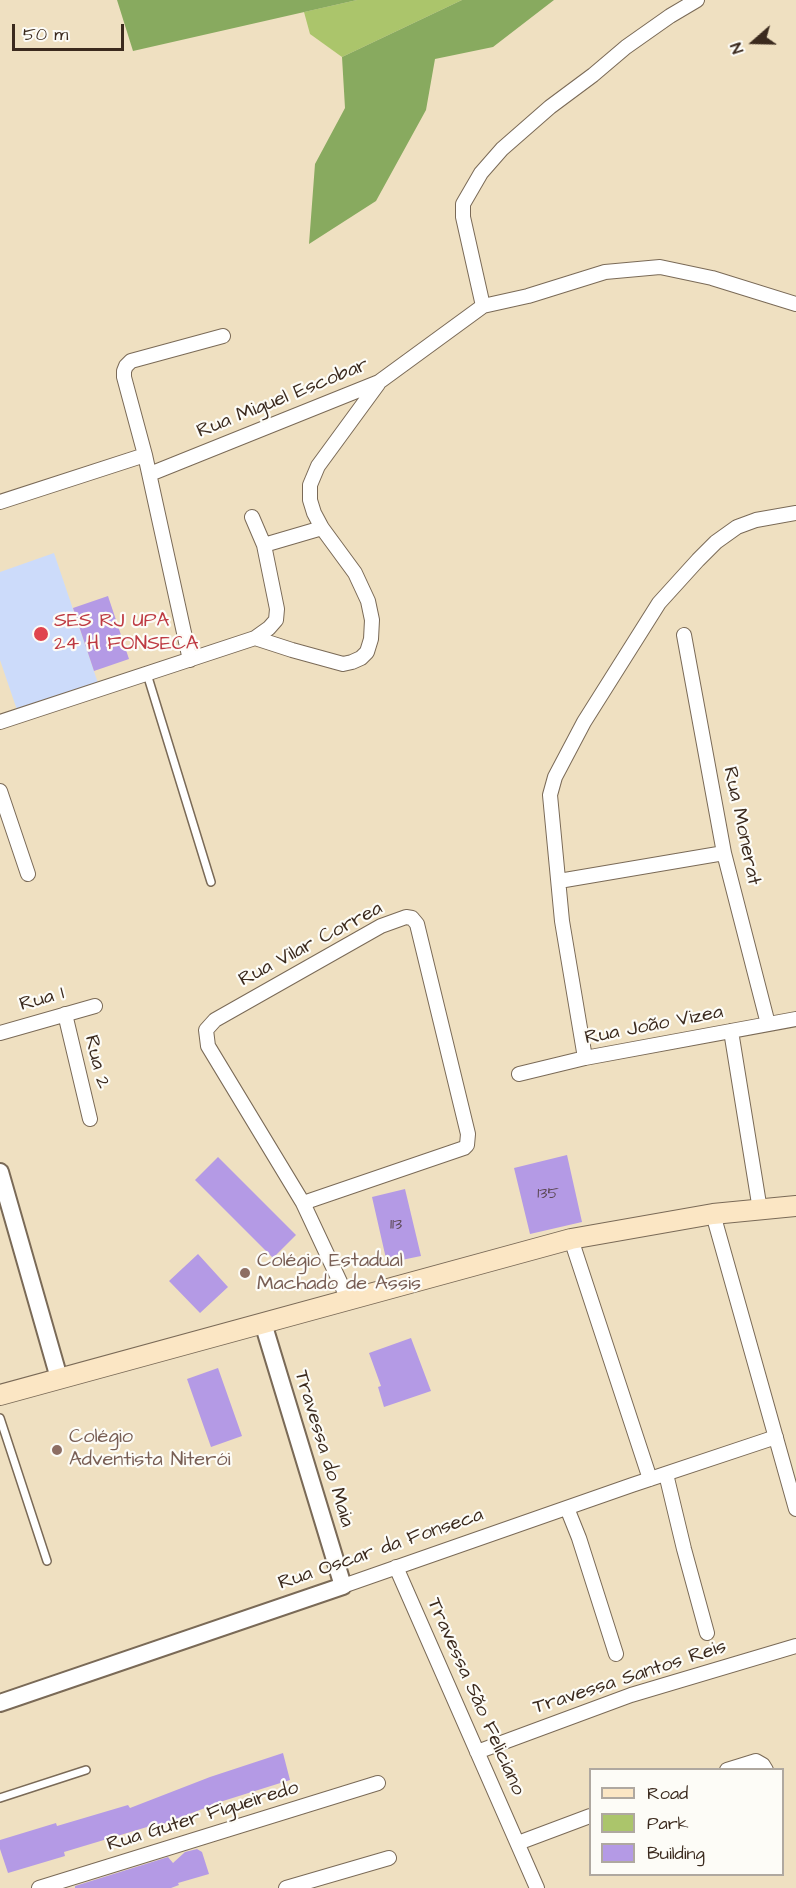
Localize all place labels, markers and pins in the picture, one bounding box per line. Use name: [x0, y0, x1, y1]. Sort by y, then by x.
place label: SES RJ UPA 24 H FONSECA: [54, 610, 199, 657]
marker: SES RJ UPA 24 H FONSECA: [32, 625, 50, 643]
place label: Colégio Estadual Machado de Assis: [257, 1250, 421, 1297]
marker: Colégio Estadual Machado de Assis: [238, 1266, 252, 1280]
place label: Colégio Adventista Niterói: [69, 1426, 230, 1473]
marker: Colégio Adventista Niterói: [50, 1443, 64, 1457]

